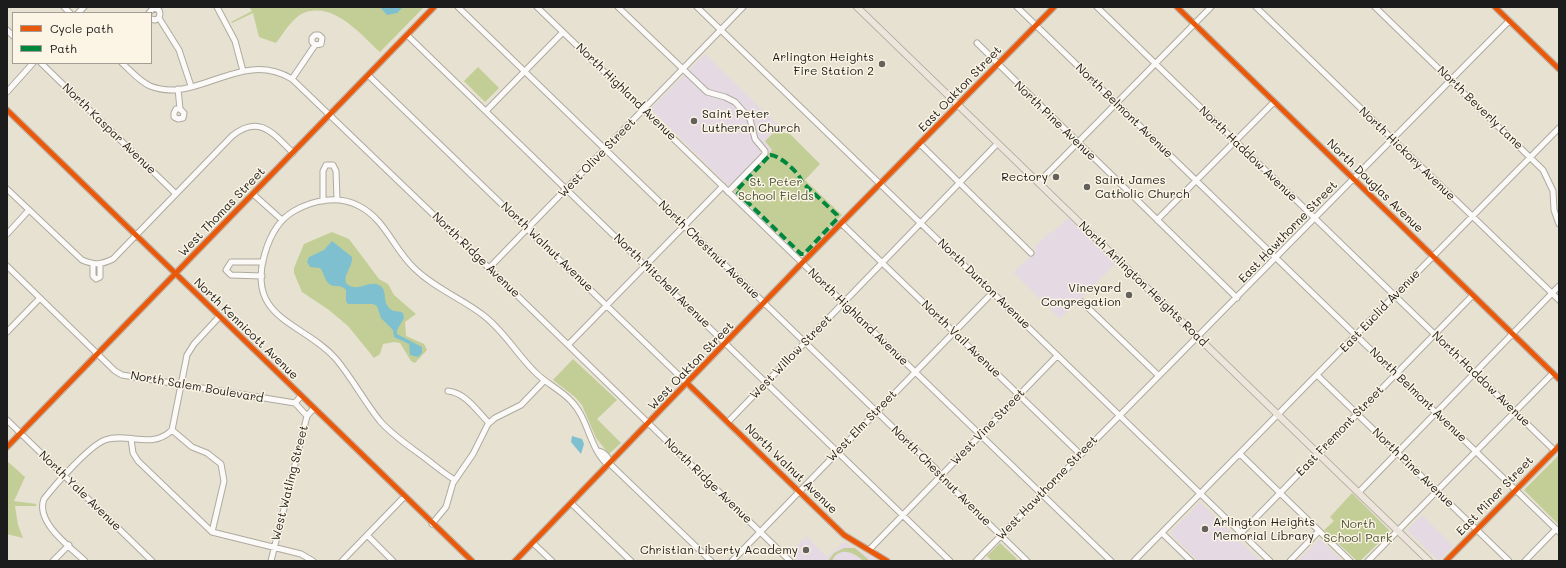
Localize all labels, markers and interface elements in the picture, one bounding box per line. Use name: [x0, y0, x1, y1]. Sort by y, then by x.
legend: [12, 12, 152, 64]
text: Cycle path: [50, 20, 113, 36]
text: Path: [50, 40, 77, 56]
street label: North Highland Avenue: [573, 40, 679, 144]
street label: East Oakton Street: [915, 43, 1005, 135]
place label: Arlington Heights Fire Station 2: [772, 50, 874, 78]
marker: Arlington Heights Fire Station 2: [877, 59, 887, 69]
street label: North Belmont Avenue: [1072, 61, 1176, 161]
street label: North Beverly Lane: [1434, 63, 1526, 153]
street label: North Pine Avenue: [1011, 78, 1099, 164]
street label: North Kaspar Avenue: [59, 80, 159, 178]
street label: North Haddow Avenue: [1196, 103, 1300, 205]
street label: North Hickory Avenue: [1356, 104, 1458, 204]
place label: Saint Peter Lutheran Church: [702, 107, 800, 135]
street label: West Olive Street: [555, 115, 639, 201]
marker: Saint Peter Lutheran Church: [689, 116, 699, 126]
street label: North Douglas Avenue: [1324, 136, 1426, 236]
street label: West Thomas Street: [176, 164, 268, 260]
place label: Rectory: [1001, 170, 1048, 184]
marker: Rectory: [1051, 172, 1061, 182]
place label: Saint James Catholic Church: [1095, 173, 1190, 201]
park label: St. Peter School Fields: [738, 175, 814, 203]
street label: East Hawthorne Street: [1236, 178, 1340, 286]
marker: Saint James Catholic Church: [1082, 182, 1092, 192]
street label: North Chestnut Avenue: [655, 198, 763, 302]
street label: North Walnut Avenue: [498, 199, 596, 295]
street label: North Ridge Avenue: [429, 209, 523, 301]
street label: North Arlington Heights Road: [1076, 219, 1210, 349]
street label: North Mitchell Avenue: [611, 231, 713, 331]
street label: North Dunton Avenue: [934, 236, 1034, 332]
street label: North Highland Avenue: [805, 265, 911, 369]
street label: East Euclid Avenue: [1337, 267, 1423, 355]
street label: North Kennicott Avenue: [191, 275, 301, 383]
place label: Vineyard Congregation: [1041, 281, 1121, 309]
marker: Vineyard Congregation: [1124, 290, 1134, 300]
street label: North Vail Avenue: [918, 297, 1004, 381]
street label: West Willow Street: [747, 312, 835, 402]
street label: West Oakton Street: [645, 319, 737, 413]
street label: North Haddow Avenue: [1429, 328, 1533, 430]
street label: North Belmont Avenue: [1366, 345, 1470, 445]
street label: North Salem Boulevard: [129, 368, 265, 406]
street label: East Fremont Street: [1293, 383, 1387, 479]
street label: West Vine Street: [948, 386, 1028, 468]
street label: West Elm Street: [824, 387, 900, 465]
street label: North Walnut Avenue: [742, 421, 840, 517]
street label: North Chestnut Avenue: [888, 423, 994, 529]
street label: West Watling Street: [269, 424, 311, 542]
street label: North Pine Avenue: [1369, 425, 1457, 511]
street label: West Hawthorne Street: [993, 433, 1101, 543]
street label: North Ridge Avenue: [661, 435, 755, 527]
street label: North Yale Avenue: [36, 448, 124, 534]
street label: East Miner Street: [1453, 453, 1537, 539]
place label: Arlington Heights Memorial Library: [1213, 515, 1315, 543]
park label: North School Park: [1324, 517, 1392, 545]
marker: Arlington Heights Memorial Library: [1200, 524, 1210, 534]
place label: Christian Liberty Academy: [640, 543, 798, 557]
marker: Christian Liberty Academy: [801, 545, 811, 555]

